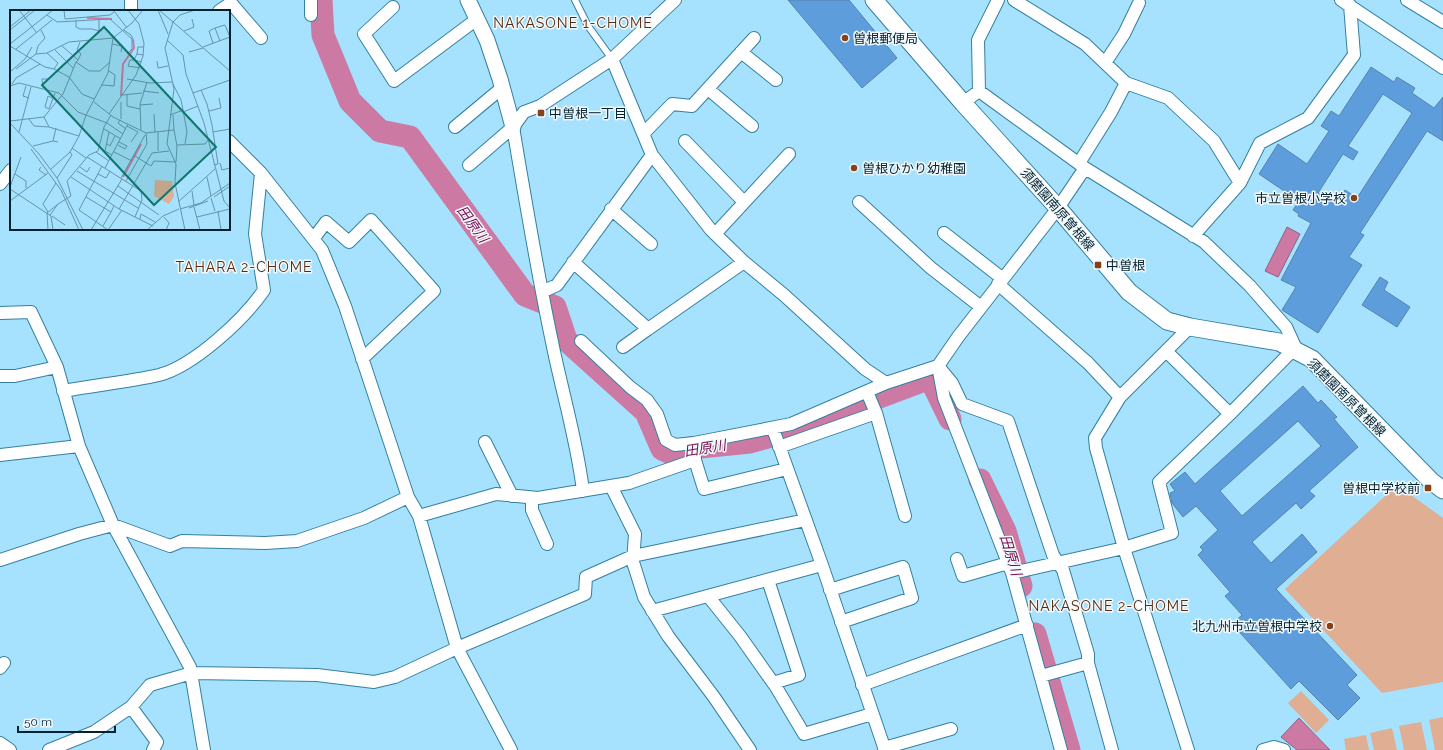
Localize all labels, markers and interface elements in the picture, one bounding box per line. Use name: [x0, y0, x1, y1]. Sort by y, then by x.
inset map: [10, 10, 230, 230]
district label: NAKASONE 1-CHOME: [493, 15, 653, 31]
place label: 曽根郵便局: [853, 31, 918, 46]
marker: 曽根郵便局: [840, 33, 850, 43]
place label: 中曽根一丁目: [549, 106, 627, 121]
marker: 中曽根一丁目: [536, 108, 546, 118]
place label: 曽根ひかり幼稚園: [862, 161, 966, 176]
marker: 曽根ひかり幼稚園: [849, 163, 859, 173]
street label: 須磨園南原曽根線: [1018, 165, 1097, 253]
place label: 市立曽根小学校: [1255, 191, 1346, 206]
marker: 市立曽根小学校: [1349, 193, 1359, 203]
water label: 田原川: [454, 202, 493, 247]
place label: 中曽根: [1106, 258, 1145, 273]
district label: TAHARA 2-CHOME: [175, 259, 313, 275]
marker: 中曽根: [1093, 260, 1103, 270]
street label: 須磨園南原曽根線: [1305, 355, 1389, 439]
water label: 田原川: [683, 437, 729, 459]
place label: 曽根中学校前: [1342, 481, 1420, 496]
marker: 曽根中学校前: [1423, 483, 1433, 493]
water label: 田原川: [997, 533, 1025, 579]
district label: NAKASONE 2-CHOME: [1029, 598, 1189, 614]
place label: 北九州市立曽根中学校: [1192, 619, 1322, 634]
marker: 北九州市立曽根中学校: [1325, 621, 1335, 631]
scale bar: [18, 708, 115, 734]
text: 50 m: [24, 715, 52, 729]

